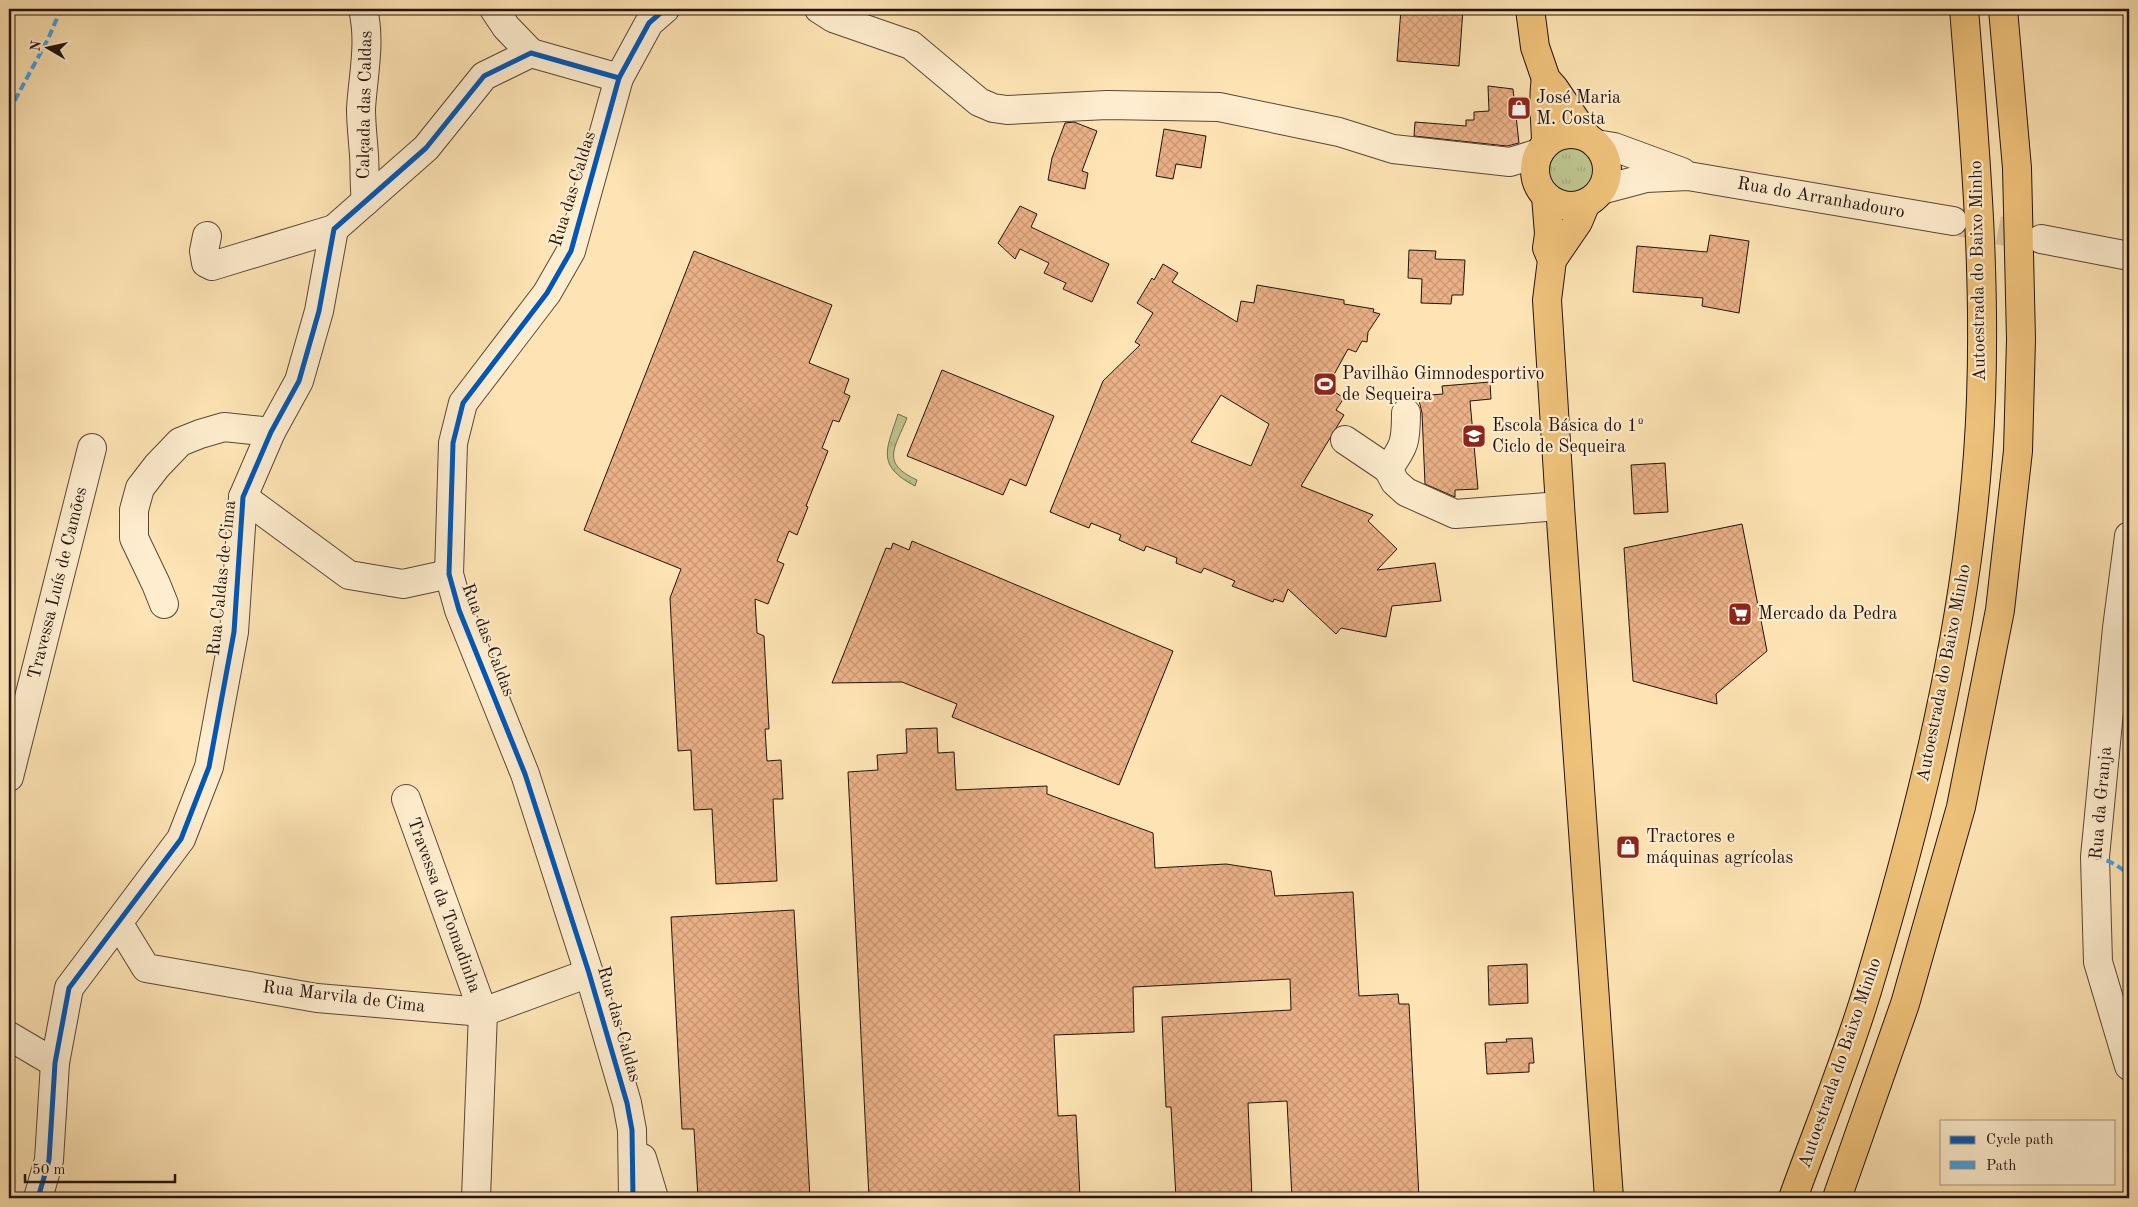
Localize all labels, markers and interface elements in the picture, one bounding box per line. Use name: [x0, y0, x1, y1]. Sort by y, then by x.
north arrow: [22, 22, 72, 72]
street label: Calçada das Caldas: [355, 30, 375, 180]
text: N: [28, 39, 44, 53]
place label: José Maria M. Costa: [1536, 89, 1621, 128]
shop icon: José Maria M. Costa: [1506, 95, 1532, 121]
street label: Rua das Caldas: [547, 129, 599, 249]
street label: Autoestrada do Baixo Minho: [1967, 160, 1989, 382]
street label: Rua do Arranhadouro: [1736, 174, 1906, 222]
place label: Pavilhão Gimnodesportivo de Sequeira: [1342, 365, 1544, 404]
sports icon: Pavilhão Gimnodesportivo de Sequeira: [1312, 371, 1338, 397]
place label: Escola Básica do 1º Ciclo de Sequeira: [1492, 417, 1644, 456]
school or university icon: Escola Básica do 1º Ciclo de Sequeira: [1461, 423, 1487, 449]
street label: Travessa Luís de Camões: [25, 485, 91, 681]
street label: Rua Caldas de Cima: [205, 499, 239, 657]
street label: Autoestrada do Baixo Minho: [1914, 563, 1974, 783]
street label: Rua das Caldas: [458, 581, 518, 699]
supermarket icon: Mercado da Pedra: [1727, 601, 1753, 627]
place label: Mercado da Pedra: [1758, 605, 1898, 623]
street label: Rua da Granja: [2087, 746, 2115, 860]
street label: Travessa da Tomadinha: [404, 815, 484, 995]
place label: Tractores e máquinas agrícolas: [1646, 828, 1794, 867]
shop icon: Tractores e máquinas agrícolas: [1615, 834, 1641, 860]
street label: Autoestrada do Baixo Minho: [1795, 955, 1885, 1171]
street label: Rua das Caldas: [594, 964, 644, 1084]
street label: Rua Marvila de Cima: [262, 978, 426, 1016]
legend: [1940, 1120, 2116, 1184]
text: Cycle path: [1986, 1133, 2054, 1148]
scale bar: [25, 1152, 175, 1184]
text: Path: [1986, 1159, 2016, 1174]
text: 50 m: [32, 1163, 66, 1178]

